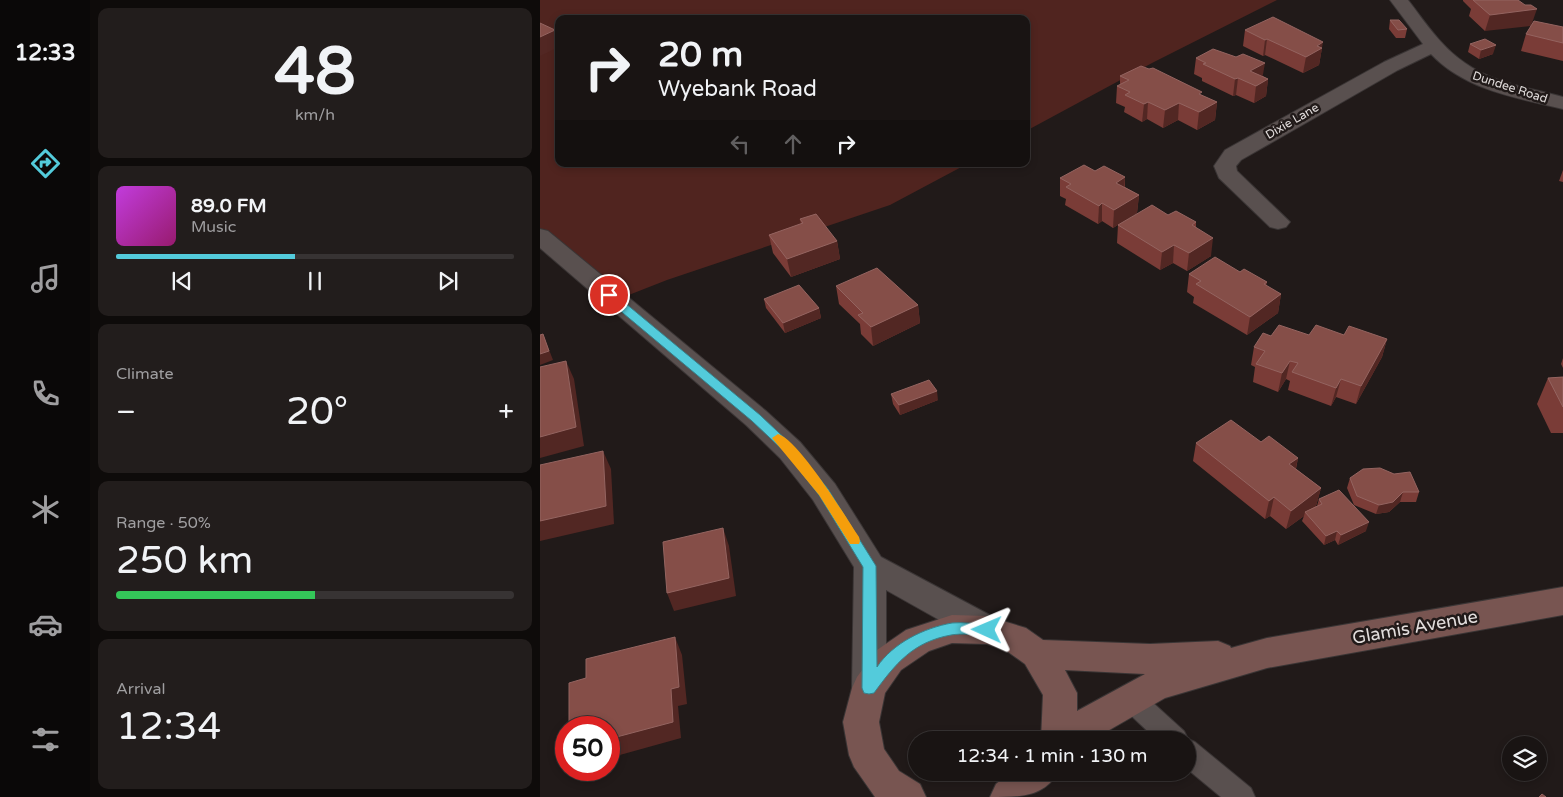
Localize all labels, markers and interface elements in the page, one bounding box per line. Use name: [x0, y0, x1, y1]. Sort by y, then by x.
text: 48: [274, 33, 356, 112]
text: 20 m: [658, 34, 743, 76]
icon: right: [575, 35, 640, 100]
text: 12:33: [15, 40, 75, 66]
street label: Dundee Road: [1471, 68, 1549, 106]
text: Wyebank Road: [658, 76, 817, 102]
street label: Dixie Lane: [1263, 100, 1321, 142]
text: km/h: [295, 105, 335, 125]
icon: left: [726, 130, 754, 158]
icon: ahead: [779, 130, 807, 158]
icon: right: [832, 130, 860, 158]
icon: directions: [28, 146, 63, 181]
text: 89.0 FM: [191, 195, 267, 217]
text: Music: [191, 217, 236, 237]
icon: music: [28, 261, 63, 296]
icon: previous: [168, 267, 196, 295]
icon: pause: [301, 267, 329, 295]
icon: next: [434, 267, 462, 295]
pin: [588, 274, 630, 316]
icon: arrive: [595, 281, 623, 309]
text: Climate: [116, 364, 174, 384]
icon: phone: [28, 376, 63, 411]
text: 20°: [286, 389, 348, 435]
text: −: [116, 395, 136, 429]
text: +: [498, 395, 514, 429]
icon: climate: [28, 492, 63, 527]
text: Range · 50%: [116, 513, 211, 533]
text: 250 km: [116, 538, 253, 584]
position arrow: [960, 603, 1012, 655]
street label: Glamis Avenue: [1351, 605, 1479, 649]
icon: car: [28, 607, 63, 642]
text: Arrival: [116, 679, 165, 699]
text: 12:34: [116, 704, 221, 750]
speed limit sign: 50: [555, 716, 620, 781]
icon: filters: [28, 722, 63, 757]
map controls: [1502, 736, 1547, 781]
button: layers: [1502, 736, 1547, 781]
text: 12:34 · 1 min · 130 m: [956, 745, 1148, 767]

